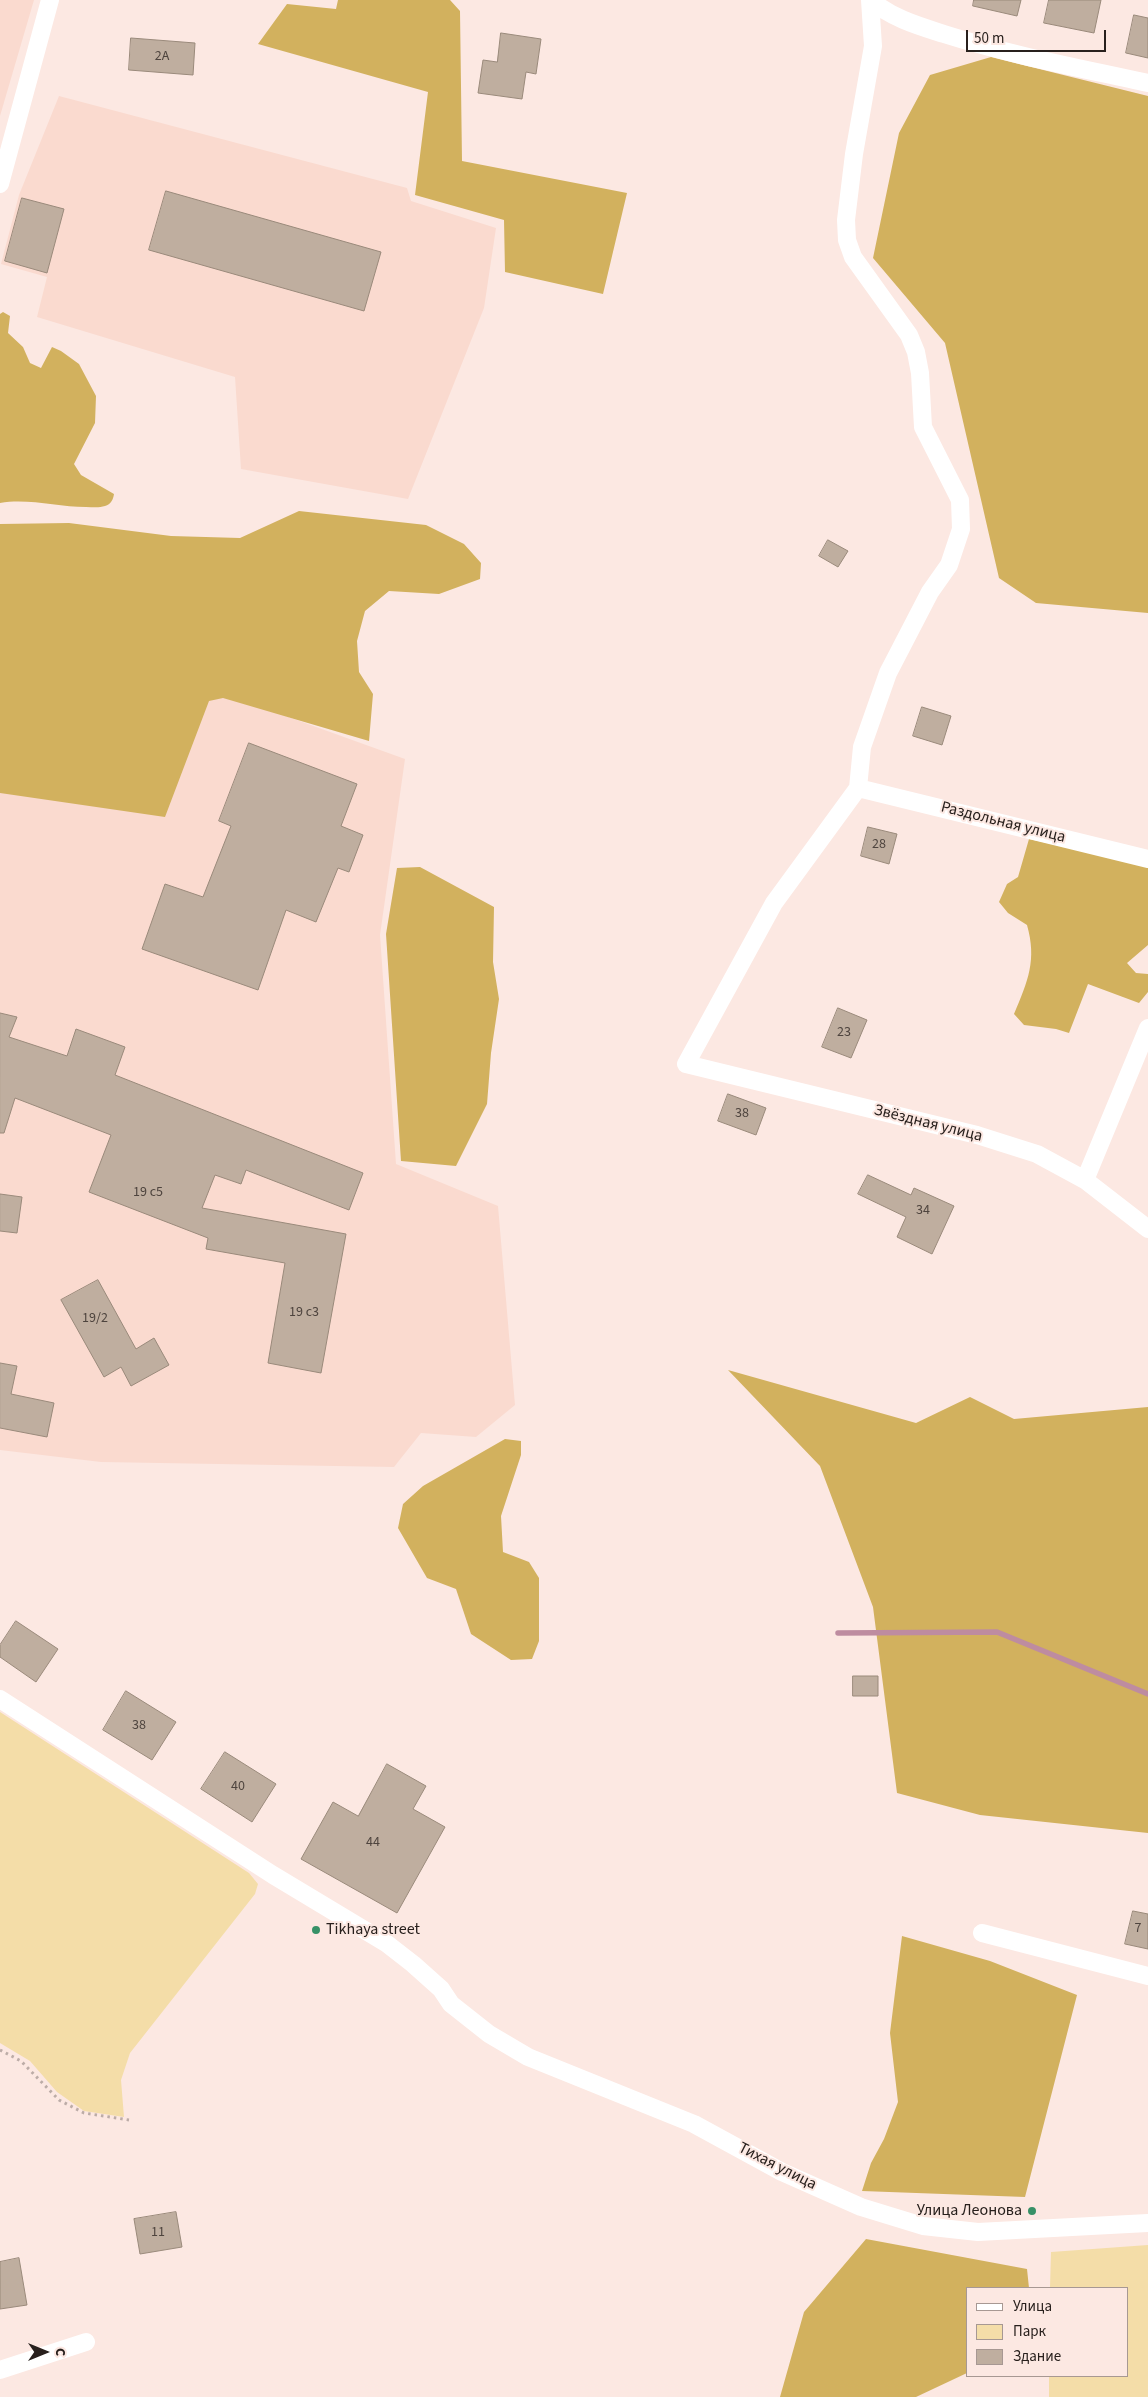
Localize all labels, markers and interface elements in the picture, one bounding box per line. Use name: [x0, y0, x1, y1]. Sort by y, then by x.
scale bar: [968, 20, 1108, 52]
text: 50 m: [974, 28, 1004, 49]
house number: 2А: [155, 49, 169, 65]
street label: Раздольная улица: [939, 798, 1067, 848]
house number: 28: [872, 837, 886, 853]
house number: 23: [837, 1025, 851, 1041]
street label: Звёздная улица: [872, 1101, 984, 1147]
house number: 38: [735, 1106, 749, 1122]
house number: 19 с5: [133, 1185, 163, 1201]
house number: 34: [916, 1203, 930, 1219]
house number: 19 с3: [289, 1305, 319, 1321]
house number: 19/2: [82, 1311, 108, 1327]
house number: 38: [132, 1718, 146, 1734]
house number: 40: [231, 1779, 245, 1795]
house number: 44: [366, 1835, 380, 1851]
place label: Tikhaya street: [326, 1920, 420, 1940]
house number: 7: [1135, 1921, 1141, 1937]
marker: Tikhaya street: [310, 1924, 322, 1936]
street label: Тихая улица: [735, 2139, 819, 2195]
place label: Улица Леонова: [917, 2201, 1022, 2221]
marker: Улица Леонова: [1026, 2205, 1038, 2217]
house number: 11: [151, 2225, 165, 2241]
legend: [966, 2287, 1128, 2377]
text: Улица: [1013, 2296, 1052, 2317]
text: Парк: [1013, 2321, 1046, 2342]
north arrow: [20, 2327, 70, 2377]
text: Здание: [1013, 2346, 1061, 2367]
text: С: [50, 2348, 70, 2356]

